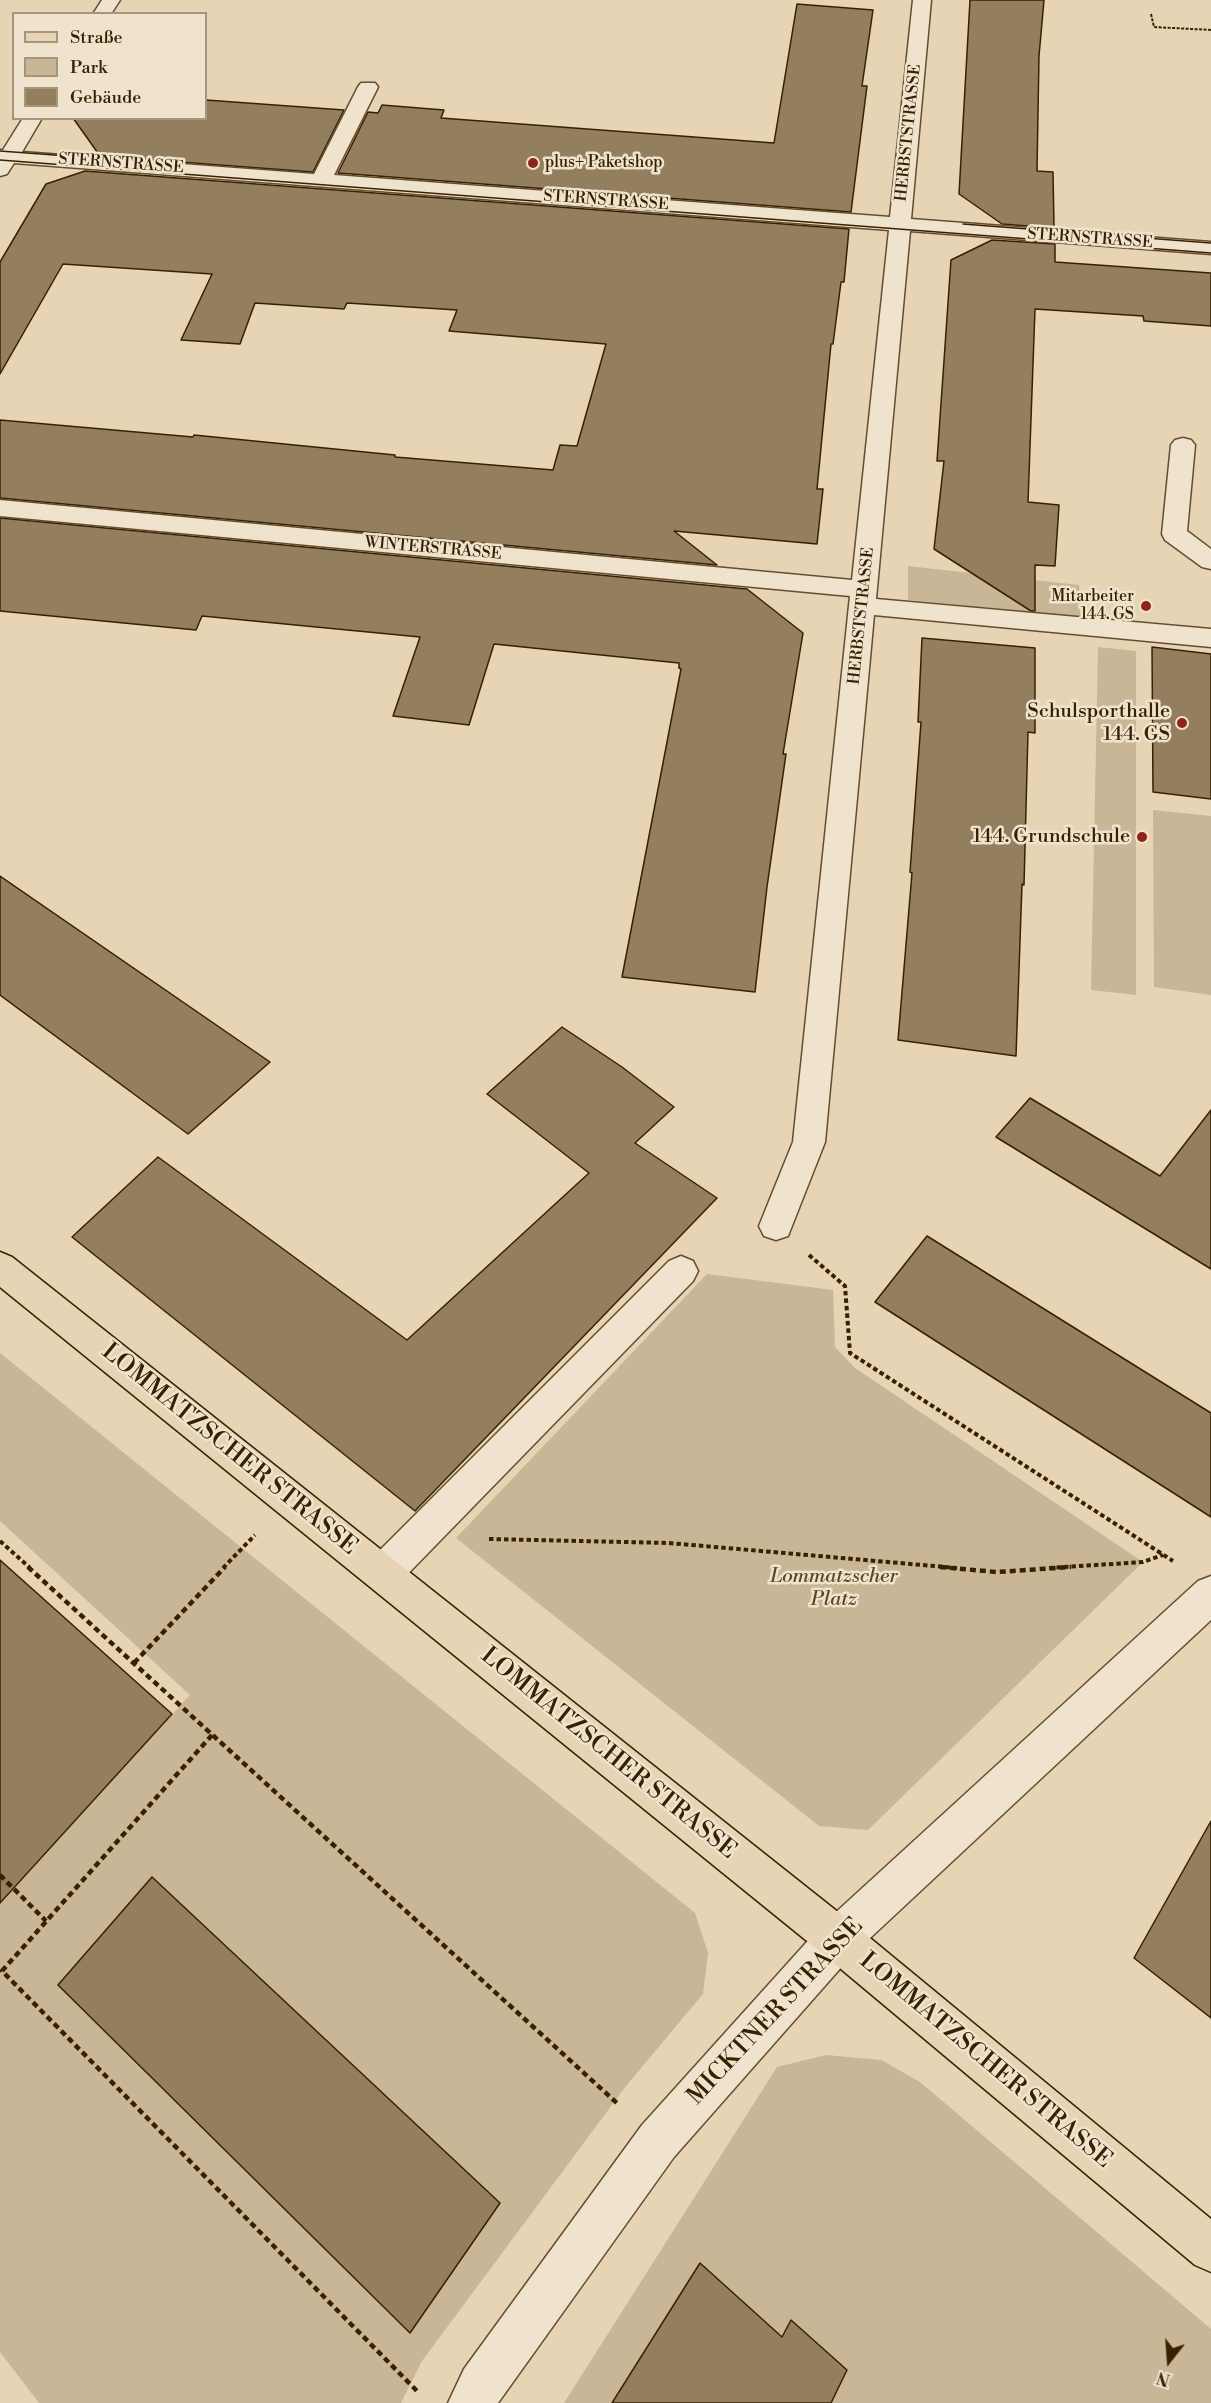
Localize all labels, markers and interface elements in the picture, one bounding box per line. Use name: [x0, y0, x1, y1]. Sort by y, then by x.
legend: [12, 12, 207, 120]
text: Straße: [70, 26, 123, 49]
text: Park: [70, 56, 107, 79]
street label: HERBSTSTRASSE: [892, 63, 926, 203]
text: Gebäude: [70, 86, 141, 109]
street label: STERNSTRASSE: [58, 150, 184, 178]
place label: plus+ Paketshop: [545, 153, 663, 173]
marker: plus+ Paketshop: [526, 156, 540, 170]
street label: STERNSTRASSE: [543, 187, 669, 215]
street label: STERNSTRASSE: [1027, 225, 1153, 253]
street label: WINTERSTRASSE: [364, 533, 502, 565]
street label: HERBSTSTRASSE: [845, 546, 879, 686]
place label: Mitarbeiter 144. GS: [1051, 587, 1134, 625]
marker: Mitarbeiter 144. GS: [1139, 599, 1153, 613]
place label: Schulsporthalle 144. GS: [1027, 700, 1170, 747]
marker: Schulsporthalle 144. GS: [1175, 716, 1189, 730]
place label: 144. Grundschule: [973, 825, 1130, 849]
marker: 144. Grundschule: [1135, 830, 1149, 844]
street label: LOMMATZSCHER STRASSE: [95, 1338, 363, 1562]
park label: Lommatzscher Platz: [770, 1565, 898, 1612]
street label: LOMMATZSCHER STRASSE: [474, 1642, 742, 1866]
street label: MICKTNER STRASSE: [682, 1913, 870, 2111]
street label: LOMMATZSCHER STRASSE: [853, 1947, 1117, 2175]
north arrow: [1139, 2331, 1199, 2391]
text: N: [1155, 2367, 1173, 2390]

